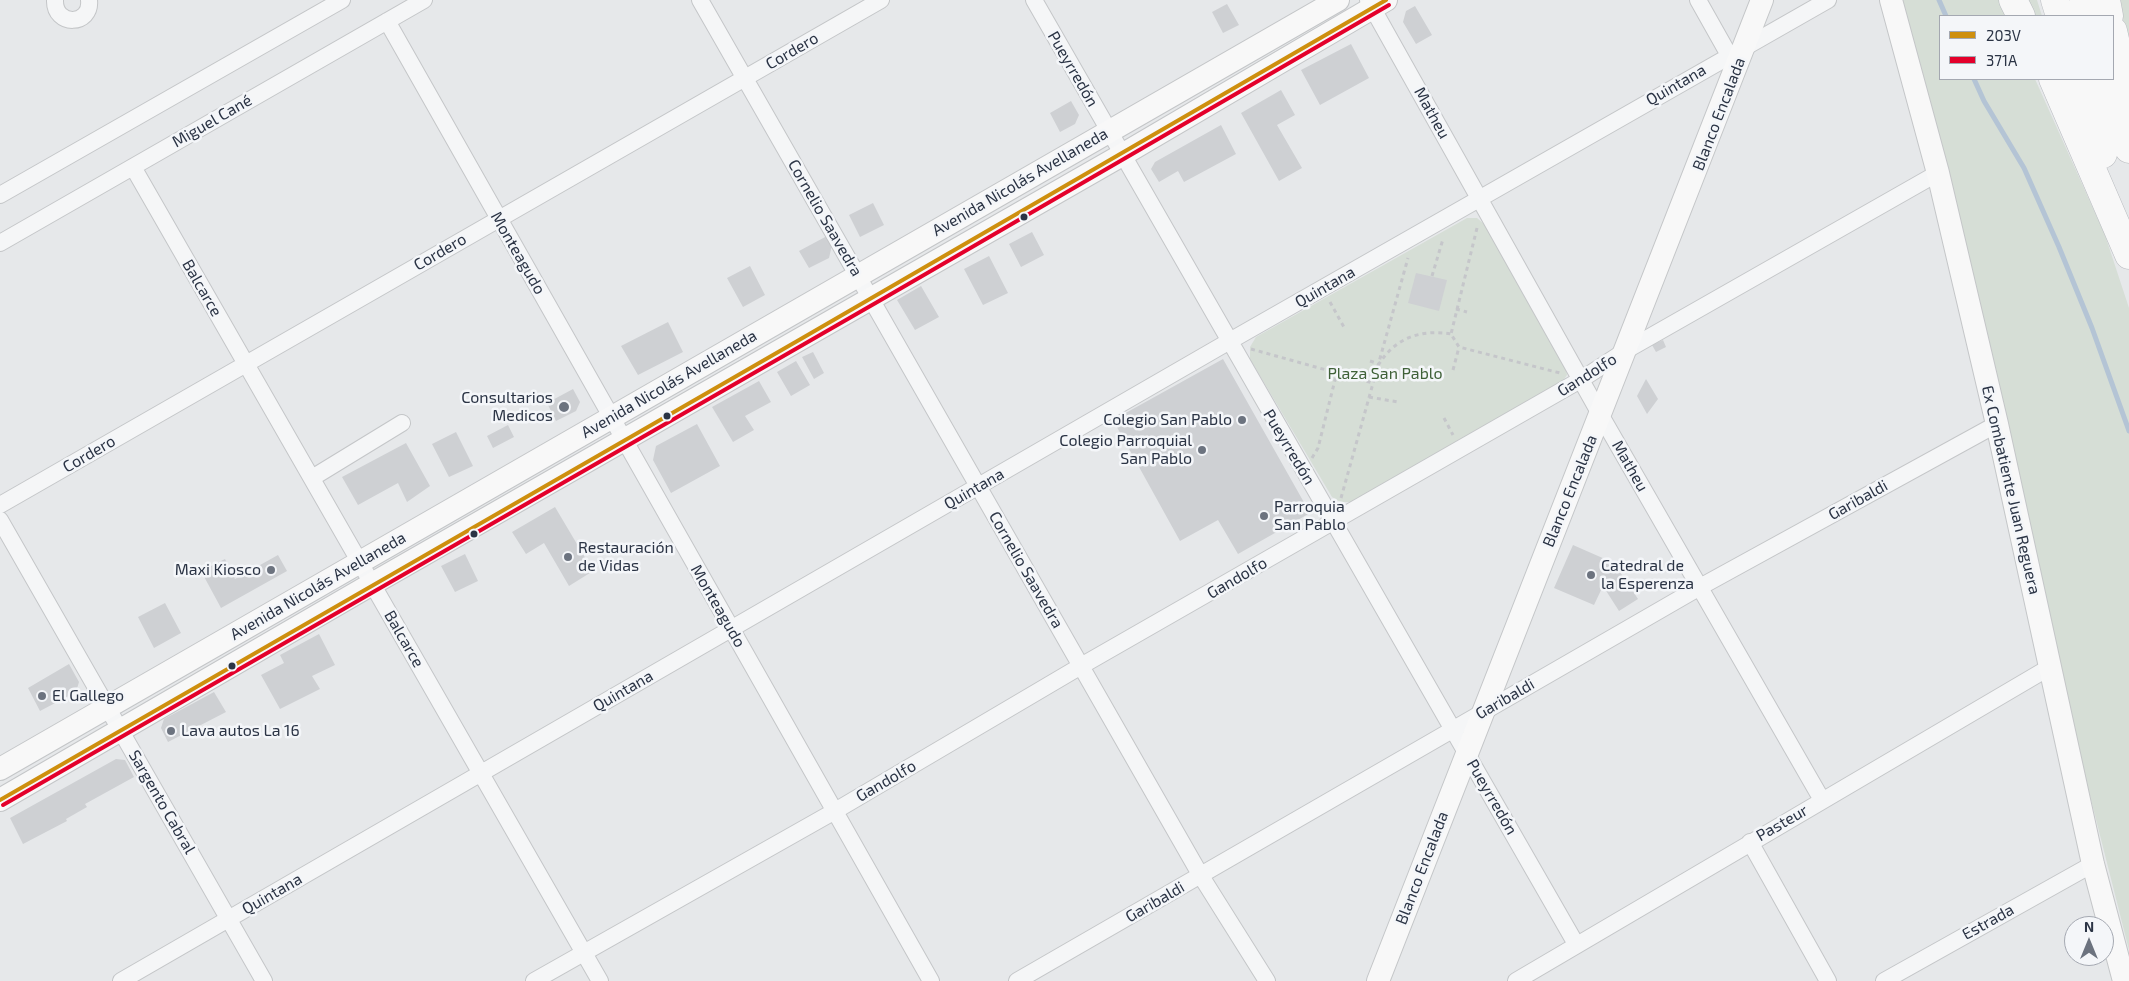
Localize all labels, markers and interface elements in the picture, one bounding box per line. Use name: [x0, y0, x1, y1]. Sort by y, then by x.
legend: [1939, 15, 2114, 80]
text: 203V: [1986, 26, 2021, 44]
street label: Cordero: [762, 28, 822, 74]
street label: Pueyrredón: [1044, 28, 1102, 110]
text: 371A: [1986, 51, 2017, 69]
street label: Blanco Encalada: [1689, 55, 1749, 173]
street label: Quintana: [1643, 60, 1709, 110]
street label: Matheu: [1410, 84, 1454, 142]
street label: Miguel Cané: [169, 90, 255, 152]
street label: Avenida Nicolás Avellaneda: [929, 124, 1111, 240]
street label: Cornelio Saavedra: [784, 156, 866, 280]
street label: Monteagudo: [487, 208, 549, 298]
unlabelled marker: [1019, 212, 1029, 222]
street label: Cordero: [410, 229, 470, 275]
street label: Balcarce: [178, 256, 226, 320]
street label: Quintana: [1292, 262, 1358, 312]
street label: Avenida Nicolás Avellaneda: [578, 326, 760, 442]
street label: Gandolfo: [1554, 349, 1620, 401]
park label: Plaza San Pablo: [1327, 364, 1443, 384]
street label: Ex Combatiente Juan Reguera: [1978, 384, 2044, 596]
place label: Consultarios Medicos: [461, 388, 553, 426]
marker: Consultarios Medicos: [557, 400, 571, 414]
street label: Pueyrredón: [1259, 406, 1319, 488]
place label: Colegio San Pablo: [1103, 410, 1232, 430]
unlabelled marker: [662, 411, 672, 421]
marker: Colegio San Pablo: [1236, 414, 1248, 426]
street label: Cordero: [59, 431, 119, 477]
place label: Colegio Parroquial San Pablo: [1059, 431, 1192, 469]
street label: Blanco Encalada: [1539, 432, 1601, 550]
street label: Matheu: [1608, 437, 1652, 495]
marker: Colegio Parroquial San Pablo: [1196, 444, 1208, 456]
street label: Quintana: [941, 464, 1007, 514]
street label: Garibaldi: [1825, 476, 1891, 524]
place label: Parroquia San Pablo: [1274, 497, 1346, 535]
street label: Cornelio Saavedra: [985, 508, 1067, 632]
marker: Parroquia San Pablo: [1258, 510, 1270, 522]
street label: Avenida Nicolás Avellaneda: [227, 528, 409, 644]
unlabelled marker: [469, 529, 479, 539]
place label: Restauración de Vidas: [578, 538, 674, 576]
marker: Restauración de Vidas: [562, 551, 574, 563]
street label: Gandolfo: [1204, 553, 1270, 603]
place label: Catedral de la Esperenza: [1601, 556, 1694, 594]
place label: Maxi Kiosco: [175, 560, 261, 580]
street label: Monteagudo: [687, 561, 749, 651]
marker: Maxi Kiosco: [265, 564, 277, 576]
marker: Catedral de la Esperenza: [1585, 569, 1597, 581]
street label: Balcarce: [380, 607, 428, 671]
unlabelled marker: [227, 661, 237, 671]
street label: Quintana: [590, 666, 656, 716]
street label: Garibaldi: [1472, 674, 1538, 724]
place label: El Gallego: [52, 686, 124, 706]
marker: El Gallego: [36, 690, 48, 702]
place label: Lava autos La 16: [181, 721, 300, 741]
marker: Lava autos La 16: [165, 725, 177, 737]
street label: Sargento Cabral: [125, 747, 199, 857]
street label: Gandolfo: [853, 756, 919, 806]
street label: Pueyrredón: [1463, 756, 1521, 838]
street label: Pasteur: [1753, 801, 1811, 845]
street label: Blanco Encalada: [1392, 809, 1452, 927]
street label: Quintana: [239, 869, 305, 919]
street label: Garibaldi: [1122, 877, 1188, 927]
street label: Estrada: [1959, 900, 2017, 944]
north arrow: [2064, 916, 2114, 966]
text: N: [2084, 918, 2094, 935]

